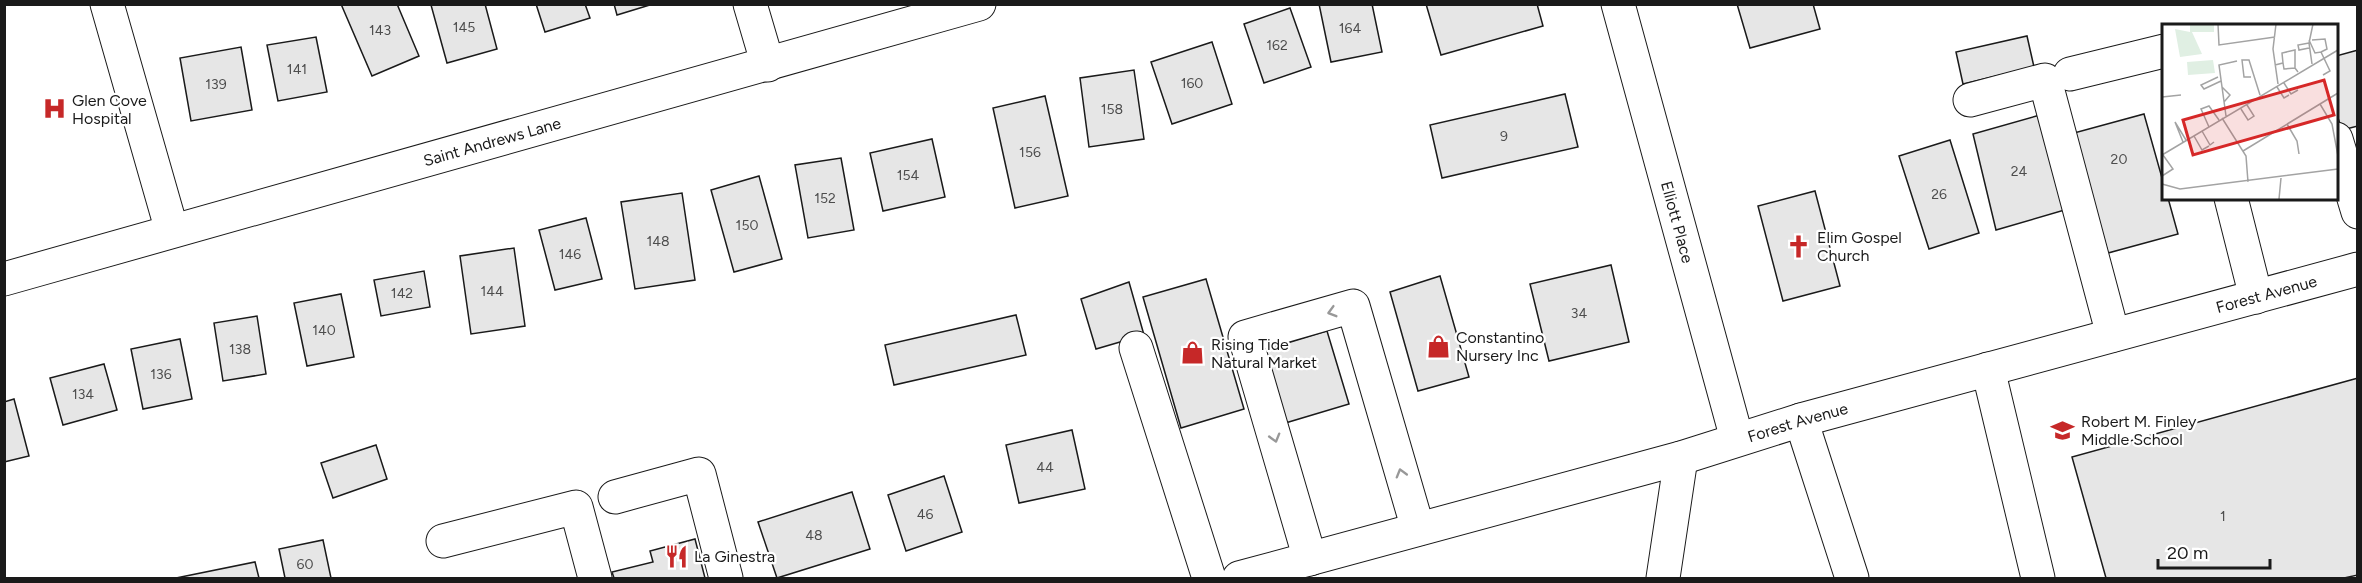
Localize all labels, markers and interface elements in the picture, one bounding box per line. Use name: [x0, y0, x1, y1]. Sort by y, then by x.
house number: 145: [453, 19, 475, 36]
house number: 164: [1339, 20, 1362, 37]
house number: 143: [369, 22, 391, 39]
inset map: [2162, 24, 2338, 200]
house number: 162: [1266, 37, 1288, 54]
house number: 141: [287, 61, 307, 78]
house number: 160: [1181, 75, 1203, 92]
house number: 139: [205, 76, 227, 93]
place label: Glen Cove Hospital: [72, 91, 147, 128]
hospital icon: Glen Cove Hospital: [41, 96, 67, 122]
house number: 158: [1101, 101, 1123, 118]
street label: Saint Andrews Lane: [421, 113, 563, 170]
house number: 9: [1500, 128, 1508, 145]
house number: 156: [1019, 144, 1041, 161]
house number: 20: [2111, 151, 2127, 168]
house number: 24: [2011, 163, 2028, 180]
house number: 154: [897, 167, 920, 184]
street label: Elliott Place: [1657, 179, 1698, 265]
house number: 26: [1931, 186, 1947, 203]
house number: 152: [814, 190, 836, 207]
house number: 150: [736, 217, 758, 234]
place label: Elim Gospel Church: [1817, 228, 1902, 265]
house number: 148: [646, 233, 670, 250]
church icon: Elim Gospel Church: [1786, 233, 1812, 259]
house number: 146: [559, 246, 581, 263]
street label: Forest Avenue: [2214, 271, 2319, 317]
house number: 144: [480, 283, 504, 300]
house number: 142: [391, 285, 413, 302]
one-way arrow: [1327, 305, 1338, 317]
house number: 34: [1571, 305, 1587, 322]
house number: 140: [312, 322, 336, 339]
place label: Constantino Nursery Inc: [1456, 328, 1544, 365]
shop icon: Constantino Nursery Inc: [1425, 333, 1451, 359]
place label: Rising Tide Natural Market: [1211, 335, 1317, 372]
shop icon: Rising Tide Natural Market: [1180, 340, 1206, 366]
house number: 138: [229, 341, 251, 358]
house number: 136: [150, 366, 172, 383]
house number: 134: [72, 386, 94, 403]
street label: Forest Avenue: [1745, 398, 1850, 446]
place label: Robert M. Finley Middle School: [2081, 412, 2197, 449]
school or university icon: Robert M. Finley Middle School: [2050, 417, 2076, 443]
one-way arrow: [1268, 432, 1280, 443]
house number: 44: [1036, 459, 1054, 476]
one-way arrow: [1396, 468, 1408, 479]
house number: 46: [917, 506, 933, 523]
house number: 1: [2220, 508, 2226, 525]
house number: 48: [805, 527, 823, 544]
scale bar: [2158, 532, 2270, 570]
text: 20 m: [2167, 542, 2208, 564]
restaurant icon: La Ginestra: [663, 543, 689, 569]
place label: La Ginestra: [694, 547, 775, 566]
house number: 60: [297, 556, 313, 573]

